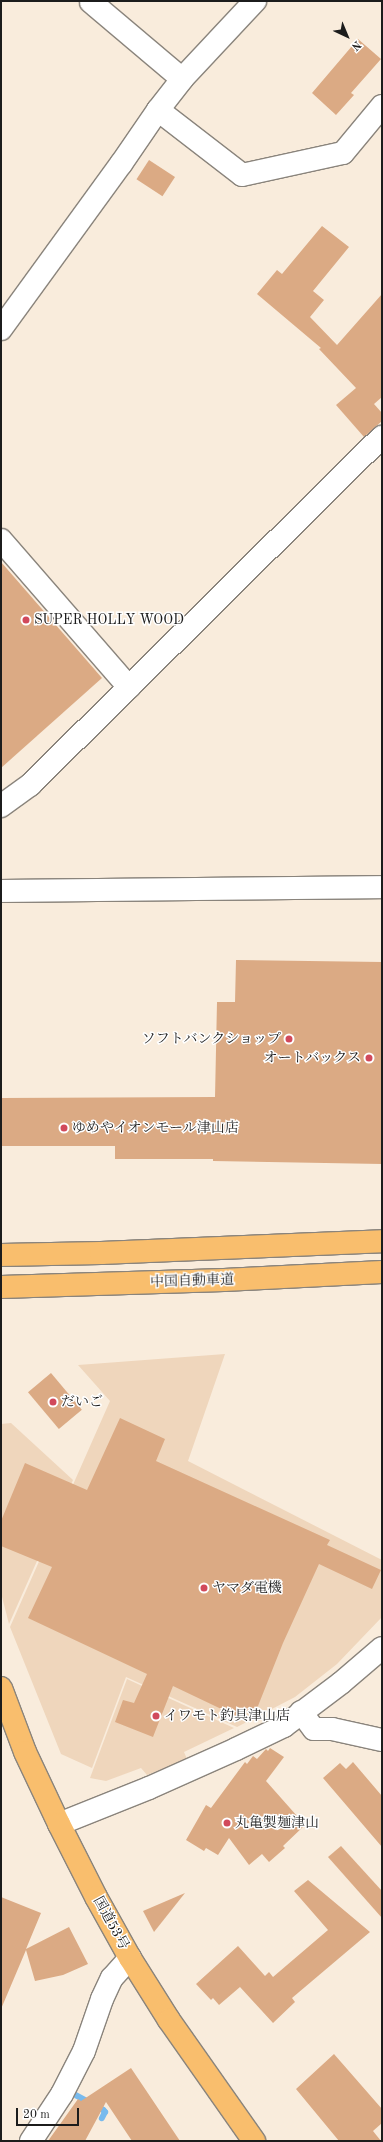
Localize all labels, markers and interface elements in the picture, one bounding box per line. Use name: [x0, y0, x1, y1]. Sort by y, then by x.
north arrow: [327, 16, 367, 56]
text: N: [349, 38, 363, 52]
place label: SUPER HOLLY WOOD: [34, 612, 184, 628]
marker: SUPER HOLLY WOOD: [21, 615, 31, 625]
place label: ソフトバンクショップ: [141, 1031, 281, 1047]
marker: ソフトバンクショップ: [284, 1034, 294, 1044]
place label: オートバックス: [263, 1050, 361, 1066]
marker: オートバックス: [364, 1053, 374, 1063]
place label: ゆめやイオンモール津山店: [72, 1120, 239, 1136]
marker: ゆめやイオンモール津山店: [59, 1123, 69, 1133]
street label: 中国自動車道: [150, 1271, 234, 1291]
place label: だいご: [61, 1394, 103, 1410]
marker: だいご: [48, 1397, 58, 1407]
place label: ヤマダ電機: [212, 1580, 282, 1596]
marker: ヤマダ電機: [199, 1583, 209, 1593]
place label: イワモト釣具津山店: [164, 1708, 290, 1724]
marker: イワモト釣具津山店: [151, 1711, 161, 1721]
place label: 丸亀製麺津山: [235, 1815, 319, 1831]
marker: 丸亀製麺津山: [222, 1818, 232, 1828]
street label: 国道53号: [90, 1893, 132, 1953]
scale bar: [18, 2100, 81, 2126]
text: 20 m: [23, 2109, 50, 2121]

